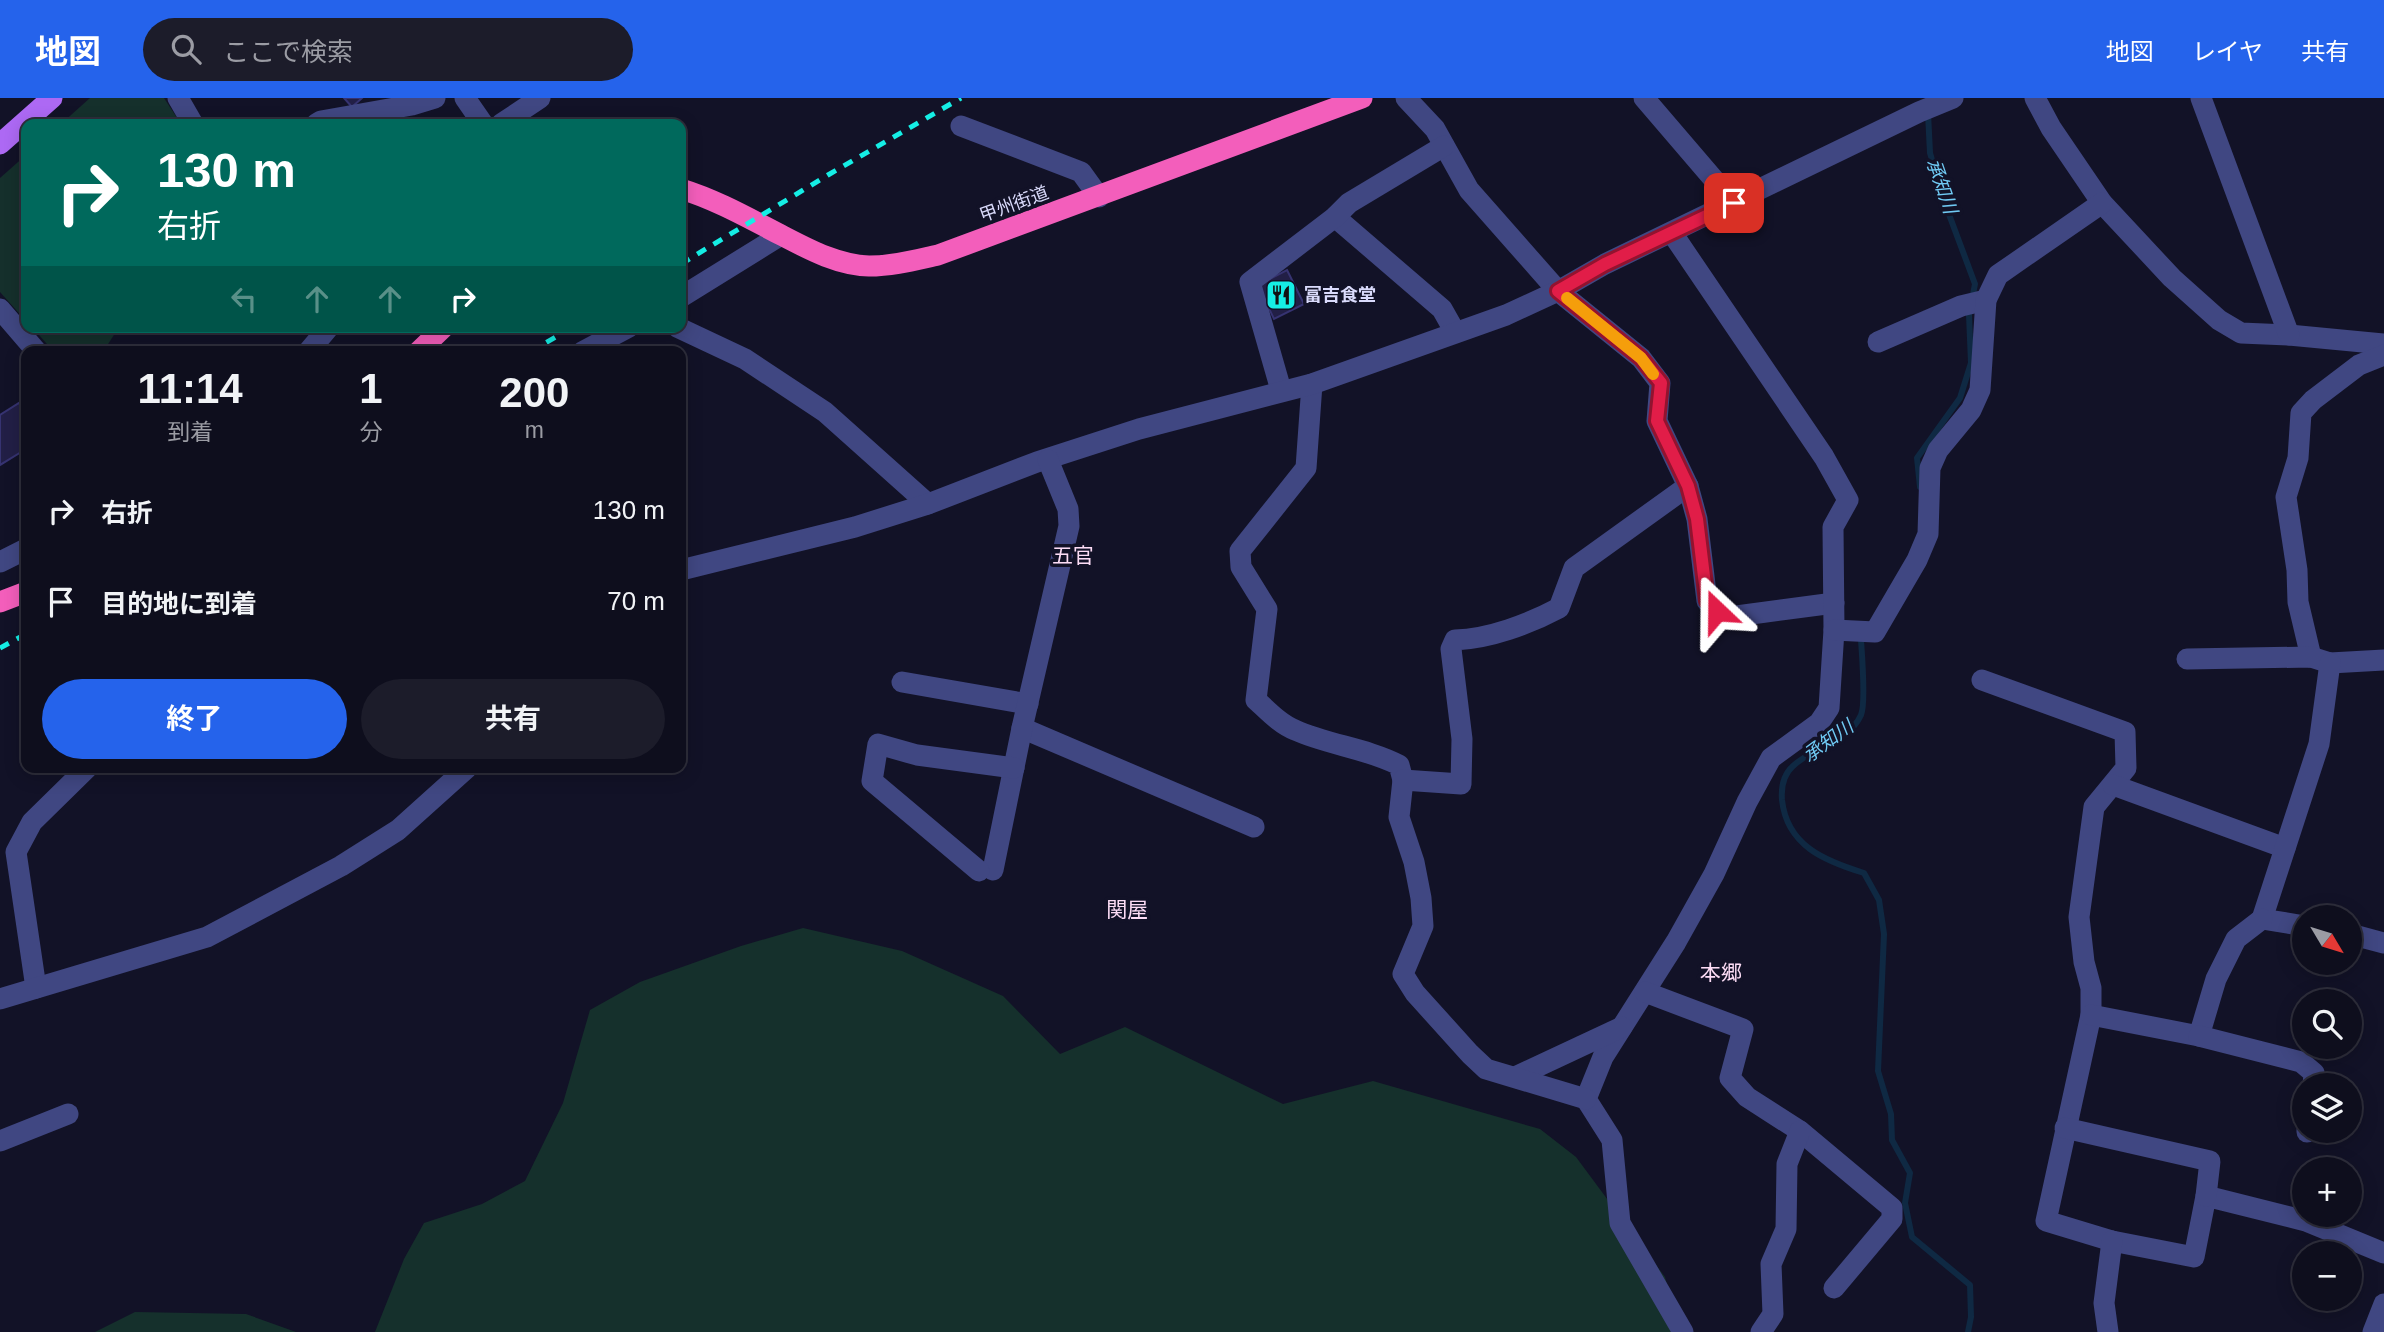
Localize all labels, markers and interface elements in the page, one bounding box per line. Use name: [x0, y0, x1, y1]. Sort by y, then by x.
search box: [143, 18, 633, 81]
icon: search: [167, 30, 205, 68]
text: 地図: [35, 33, 101, 70]
text: ここで検索: [223, 37, 353, 67]
text: 地図: [2106, 38, 2154, 65]
text: レイヤ: [2192, 38, 2263, 65]
text: 共有: [2301, 38, 2349, 65]
text: 130 m: [157, 143, 296, 197]
icon: right: [42, 147, 133, 238]
water label: 承知川: [1923, 156, 1962, 218]
pin: [1704, 173, 1764, 233]
street label: 甲州街道: [977, 182, 1051, 226]
icon: arrive: [1715, 184, 1753, 222]
text: 右折: [157, 208, 221, 244]
restaurant icon: 富吉食堂: [1264, 278, 1298, 312]
icon: left: [225, 280, 263, 318]
icon: ahead: [298, 280, 336, 318]
icon: ahead: [371, 280, 409, 318]
icon: right: [444, 280, 482, 318]
place label: 富吉食堂: [1304, 285, 1376, 305]
text: 11:14: [138, 365, 243, 412]
text: 1: [359, 365, 383, 412]
text: 200: [499, 369, 569, 416]
text: m: [525, 417, 544, 443]
text: 到着: [167, 419, 213, 445]
text: 分: [360, 419, 383, 445]
icon: right: [42, 492, 80, 530]
text: 130 m: [593, 495, 665, 525]
text: 右折: [101, 498, 153, 528]
district label: 五官: [1052, 544, 1094, 567]
position arrow: [1680, 574, 1754, 648]
icon: arrive: [42, 583, 80, 621]
text: 70 m: [607, 586, 665, 616]
text: 目的地に到着: [101, 589, 257, 619]
button: 終了: [42, 679, 347, 759]
button: 共有: [361, 679, 665, 759]
water label: 承知川: [1799, 715, 1859, 766]
district label: 関屋: [1106, 898, 1148, 921]
north arrow: [2292, 905, 2362, 975]
map controls: [2292, 905, 2362, 1311]
district label: 本郷: [1700, 961, 1742, 984]
button: search: [2292, 989, 2362, 1059]
button: layers: [2292, 1073, 2362, 1143]
button: +: [2292, 1157, 2362, 1227]
button: −: [2292, 1241, 2362, 1311]

